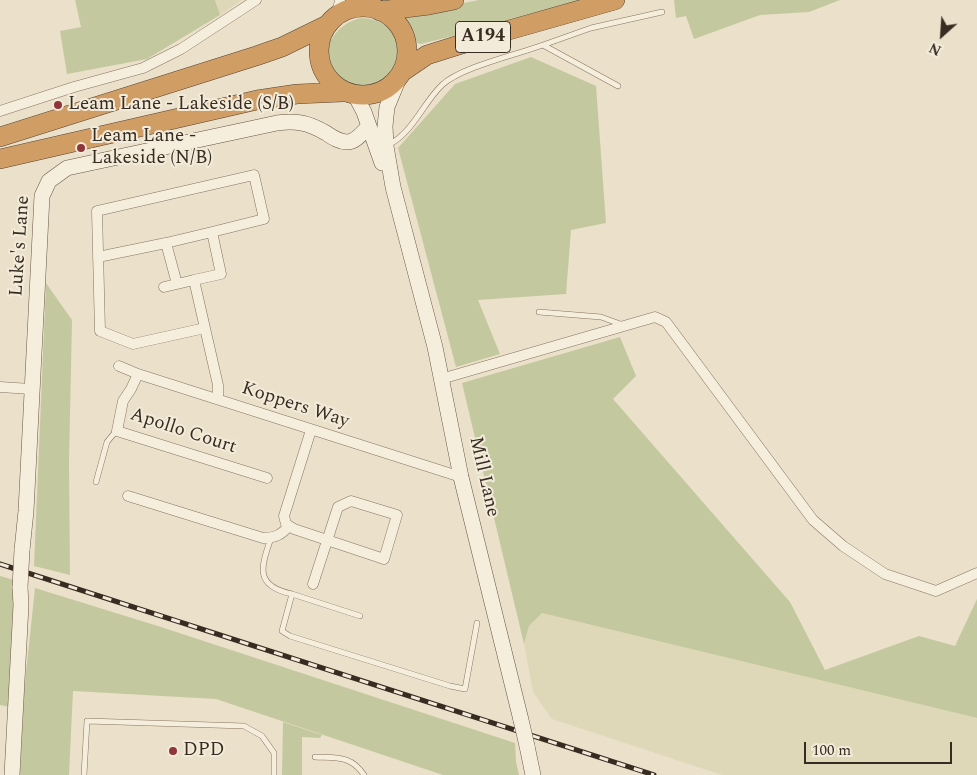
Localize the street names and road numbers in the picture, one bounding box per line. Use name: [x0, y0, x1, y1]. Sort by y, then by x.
road number: A194: [456, 22, 510, 52]
street label: Luke's Lane: [6, 195, 36, 297]
street label: Koppers Way: [238, 378, 352, 434]
street label: Apollo Court: [127, 404, 239, 460]
street label: Mill Lane: [463, 435, 503, 519]

